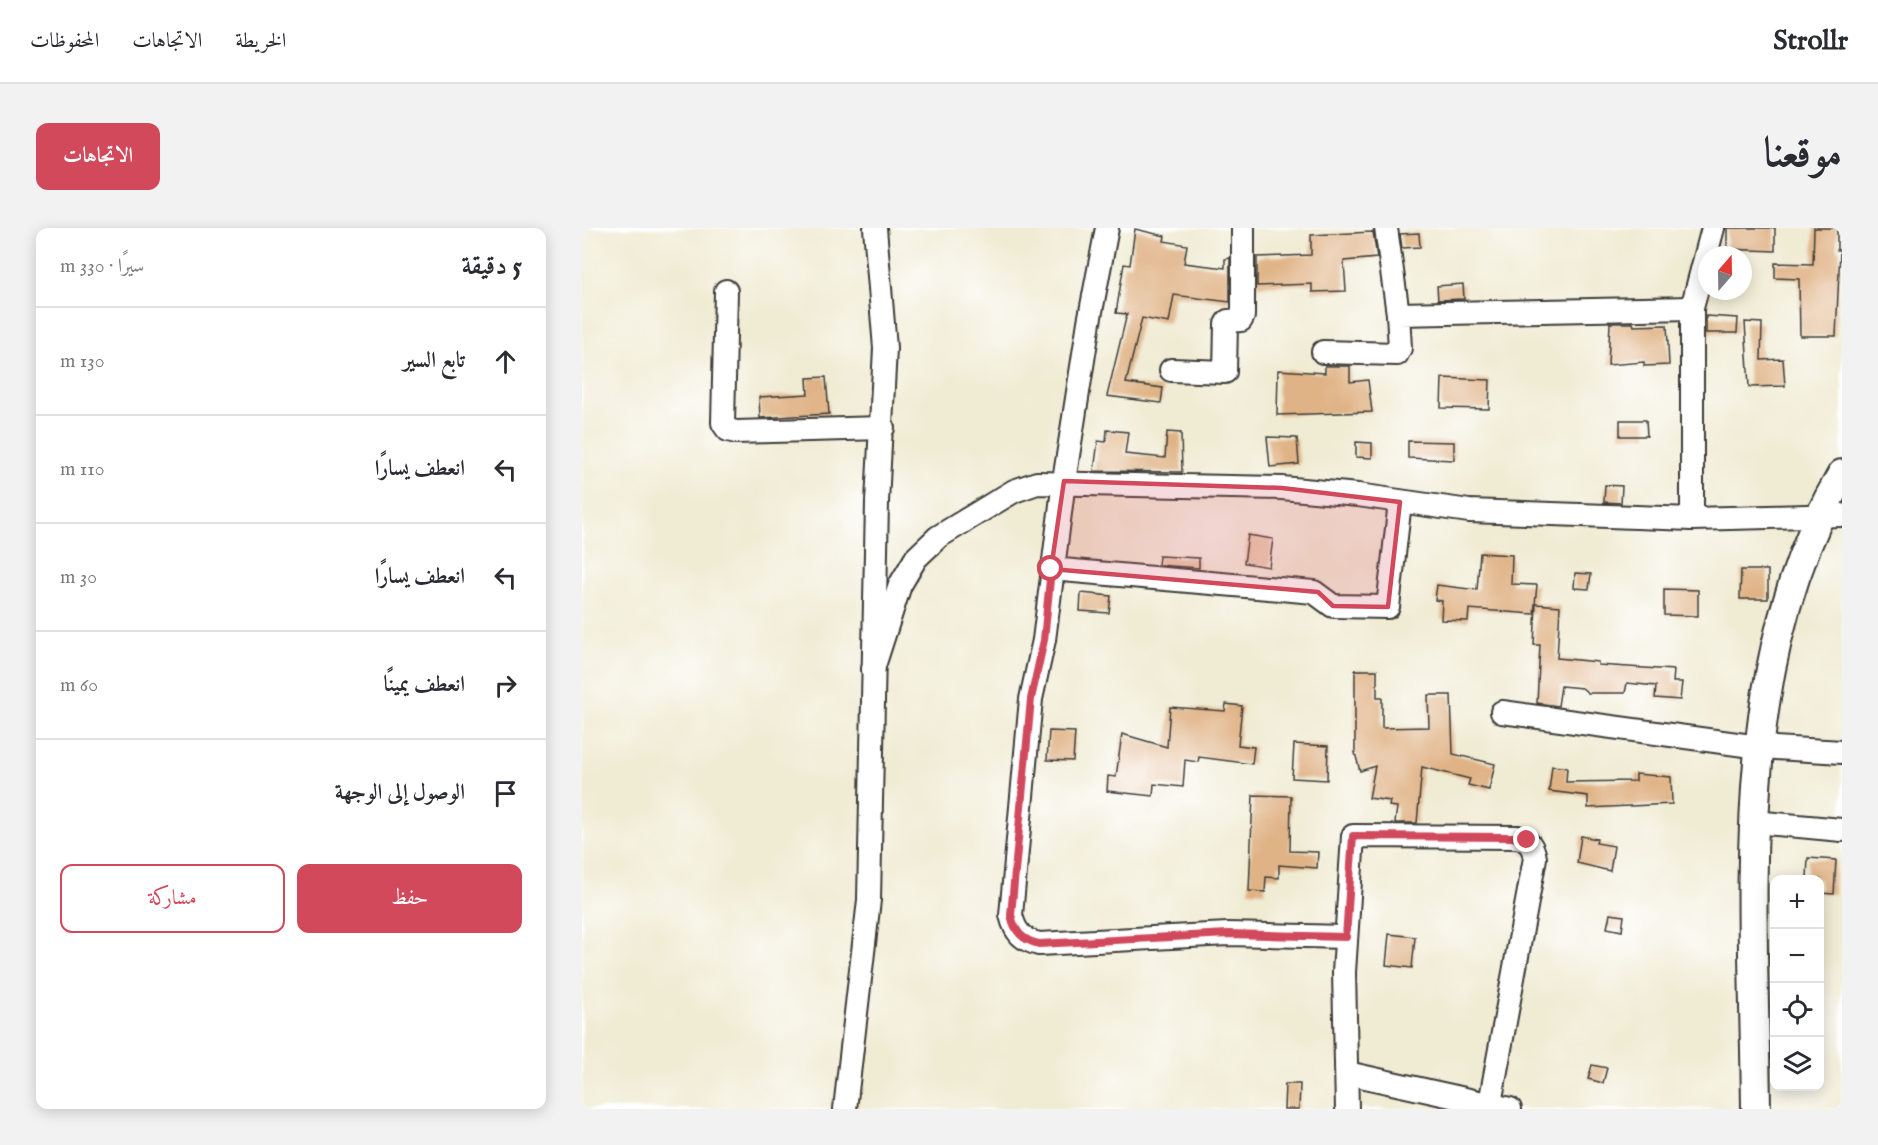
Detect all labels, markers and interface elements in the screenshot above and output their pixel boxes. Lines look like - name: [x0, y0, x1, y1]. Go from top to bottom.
- text: Strollr: [1773, 24, 1848, 59]
- text: المحفوظات: [30, 28, 99, 55]
- text: الاتجاهات: [132, 28, 202, 55]
- text: الخريطة: [235, 28, 286, 55]
- button: الاتجاهات: [36, 123, 160, 190]
- text: موقعنا: [1764, 128, 1842, 181]
- north arrow: [1698, 246, 1752, 300]
- text: 5 دقيقة: [462, 250, 522, 283]
- text: سيرًا · 330 m: [60, 254, 144, 279]
- icon: ahead: [489, 345, 522, 378]
- text: تابع السير: [403, 347, 465, 375]
- text: 130 m: [60, 349, 105, 374]
- icon: left: [489, 453, 522, 486]
- text: انعطف يسارًا: [375, 455, 465, 483]
- text: 110 m: [60, 457, 104, 482]
- route start: [1037, 555, 1063, 581]
- icon: left: [489, 561, 522, 594]
- text: انعطف يسارًا: [375, 563, 465, 591]
- text: 30 m: [60, 565, 97, 590]
- icon: right: [489, 669, 522, 702]
- text: انعطف يمينًا: [384, 671, 465, 699]
- text: 60 m: [60, 673, 98, 698]
- icon: arrive: [489, 777, 522, 810]
- text: الوصول إلى الوجهة: [335, 779, 465, 807]
- route end: [1513, 826, 1539, 852]
- button: مشاركة: [60, 864, 285, 933]
- button: حفظ: [297, 864, 522, 933]
- map controls: [1770, 875, 1824, 1091]
- button: +: [1770, 875, 1824, 929]
- button: −: [1770, 929, 1824, 983]
- button: locate: [1770, 983, 1824, 1037]
- button: layers: [1770, 1037, 1824, 1091]

